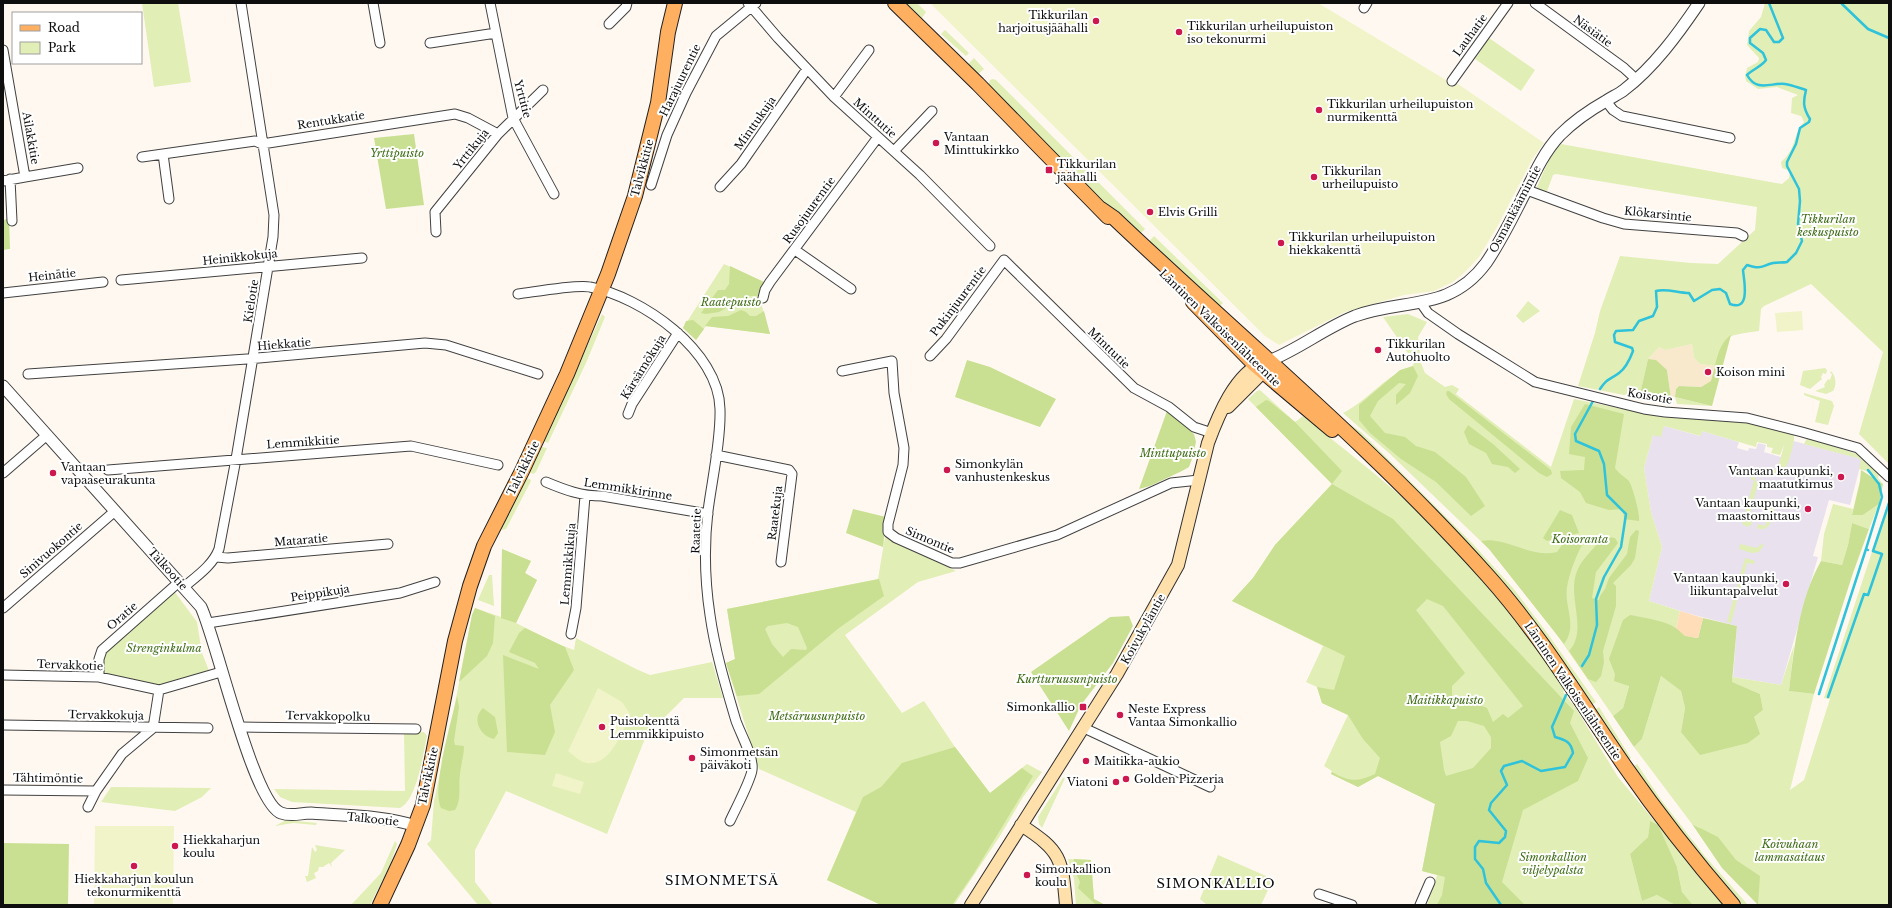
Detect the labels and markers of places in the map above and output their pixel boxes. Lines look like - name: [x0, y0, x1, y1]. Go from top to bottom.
- place label: Tikkurilan harjoitusjäähalli: [998, 8, 1088, 35]
- marker: Tikkurilan harjoitusjäähalli: [1091, 16, 1101, 26]
- place label: Tikkurilan urheilupuiston iso tekonurmi: [1187, 19, 1334, 46]
- marker: Tikkurilan urheilupuiston iso tekonurmi: [1174, 27, 1184, 37]
- place label: Tikkurilan urheilupuiston nurmikenttä: [1327, 97, 1474, 124]
- marker: Tikkurilan urheilupuiston nurmikenttä: [1314, 105, 1324, 115]
- place label: Vantaan Minttukirkko: [943, 130, 1019, 157]
- marker: Vantaan Minttukirkko: [931, 138, 941, 148]
- place label: Tikkurilan jäähalli: [1055, 157, 1117, 184]
- place label: Tikkurilan urheilupuisto: [1322, 164, 1398, 191]
- marker: Tikkurilan jäähalli: [1044, 165, 1054, 175]
- marker: Tikkurilan urheilupuisto: [1309, 172, 1319, 182]
- place label: Elvis Grilli: [1158, 205, 1218, 219]
- marker: Elvis Grilli: [1145, 207, 1155, 217]
- place label: Tikkurilan urheilupuiston hiekkakenttä: [1289, 230, 1436, 257]
- marker: Tikkurilan urheilupuiston hiekkakenttä: [1276, 238, 1286, 248]
- place label: Tikkurilan Autohuolto: [1385, 337, 1450, 364]
- marker: Tikkurilan Autohuolto: [1373, 345, 1383, 355]
- place label: Koison mini: [1716, 365, 1785, 379]
- marker: Koison mini: [1703, 367, 1713, 377]
- place label: Simonkylän vanhustenkeskus: [955, 457, 1050, 484]
- place label: Vantaan vapaaseurakunta: [60, 460, 156, 487]
- place label: Vantaan kaupunki, maatutkimus: [1727, 464, 1833, 491]
- marker: Simonkylän vanhustenkeskus: [942, 465, 952, 475]
- marker: Vantaan vapaaseurakunta: [48, 468, 58, 478]
- marker: Vantaan kaupunki, maatutkimus: [1836, 472, 1846, 482]
- place label: Vantaan kaupunki, maastomittaus: [1694, 496, 1800, 523]
- marker: Vantaan kaupunki, maastomittaus: [1803, 504, 1813, 514]
- place label: Vantaan kaupunki, liikuntapalvelut: [1672, 571, 1779, 598]
- marker: Vantaan kaupunki, liikuntapalvelut: [1781, 579, 1791, 589]
- place label: Simonkallio: [1007, 700, 1075, 714]
- marker: Simonkallio: [1078, 702, 1088, 712]
- place label: Neste Express Vantaa Simonkallio: [1127, 702, 1237, 729]
- marker: Neste Express Vantaa Simonkallio: [1115, 710, 1125, 720]
- place label: Puistokenttä Lemmikkipuisto: [610, 714, 704, 741]
- marker: Puistokenttä Lemmikkipuisto: [597, 722, 607, 732]
- place label: Simonmetsän päiväkoti: [700, 745, 779, 772]
- marker: Simonmetsän päiväkoti: [687, 753, 697, 763]
- place label: Maitikka-aukio: [1094, 754, 1180, 768]
- marker: Maitikka-aukio: [1081, 756, 1091, 766]
- place label: Golden Pizzeria: [1134, 772, 1225, 786]
- marker: Golden Pizzeria: [1121, 774, 1131, 784]
- place label: Viatoni: [1066, 775, 1108, 789]
- marker: Viatoni: [1111, 777, 1121, 787]
- place label: Hiekkaharjun koulu: [183, 833, 260, 860]
- marker: Hiekkaharjun koulu: [170, 841, 180, 851]
- marker: Hiekkaharjun koulun tekonurmikenttä: [129, 861, 139, 871]
- place label: Simonkallion koulu: [1035, 862, 1111, 889]
- marker: Simonkallion koulu: [1022, 870, 1032, 880]
- place label: Hiekkaharjun koulun tekonurmikenttä: [74, 872, 194, 899]

